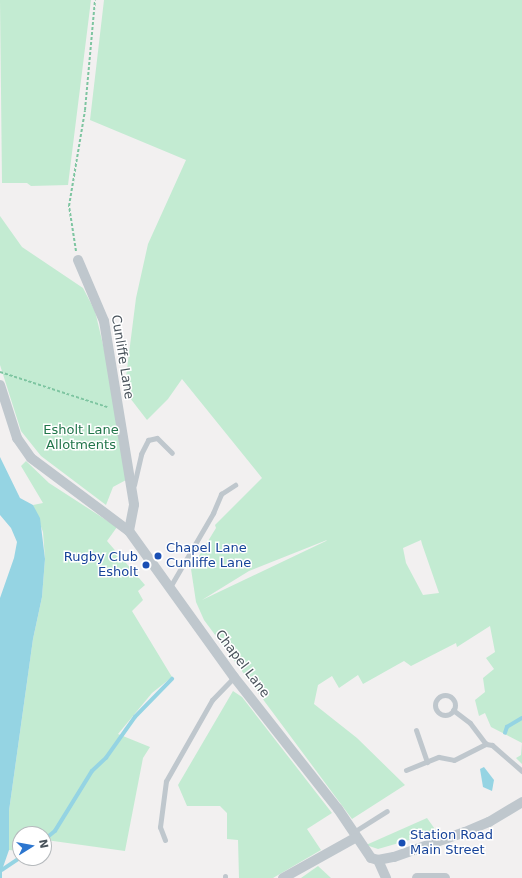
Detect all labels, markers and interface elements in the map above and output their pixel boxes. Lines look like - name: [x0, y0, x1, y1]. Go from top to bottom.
- street label: Cunliffe Lane: [108, 314, 136, 400]
- park label: Esholt Lane Allotments: [43, 423, 119, 454]
- place label: Chapel Lane Cunliffe Lane: [166, 541, 251, 572]
- place label: Rugby Club Esholt: [64, 550, 138, 581]
- marker: Chapel Lane Cunliffe Lane: [153, 551, 163, 561]
- marker: Rugby Club Esholt: [141, 560, 151, 570]
- street label: Chapel Lane: [211, 627, 273, 701]
- north arrow: [12, 826, 52, 866]
- place label: Station Road Main Street: [410, 828, 493, 859]
- text: N: [36, 838, 51, 850]
- marker: Station Road Main Street: [397, 838, 407, 848]

